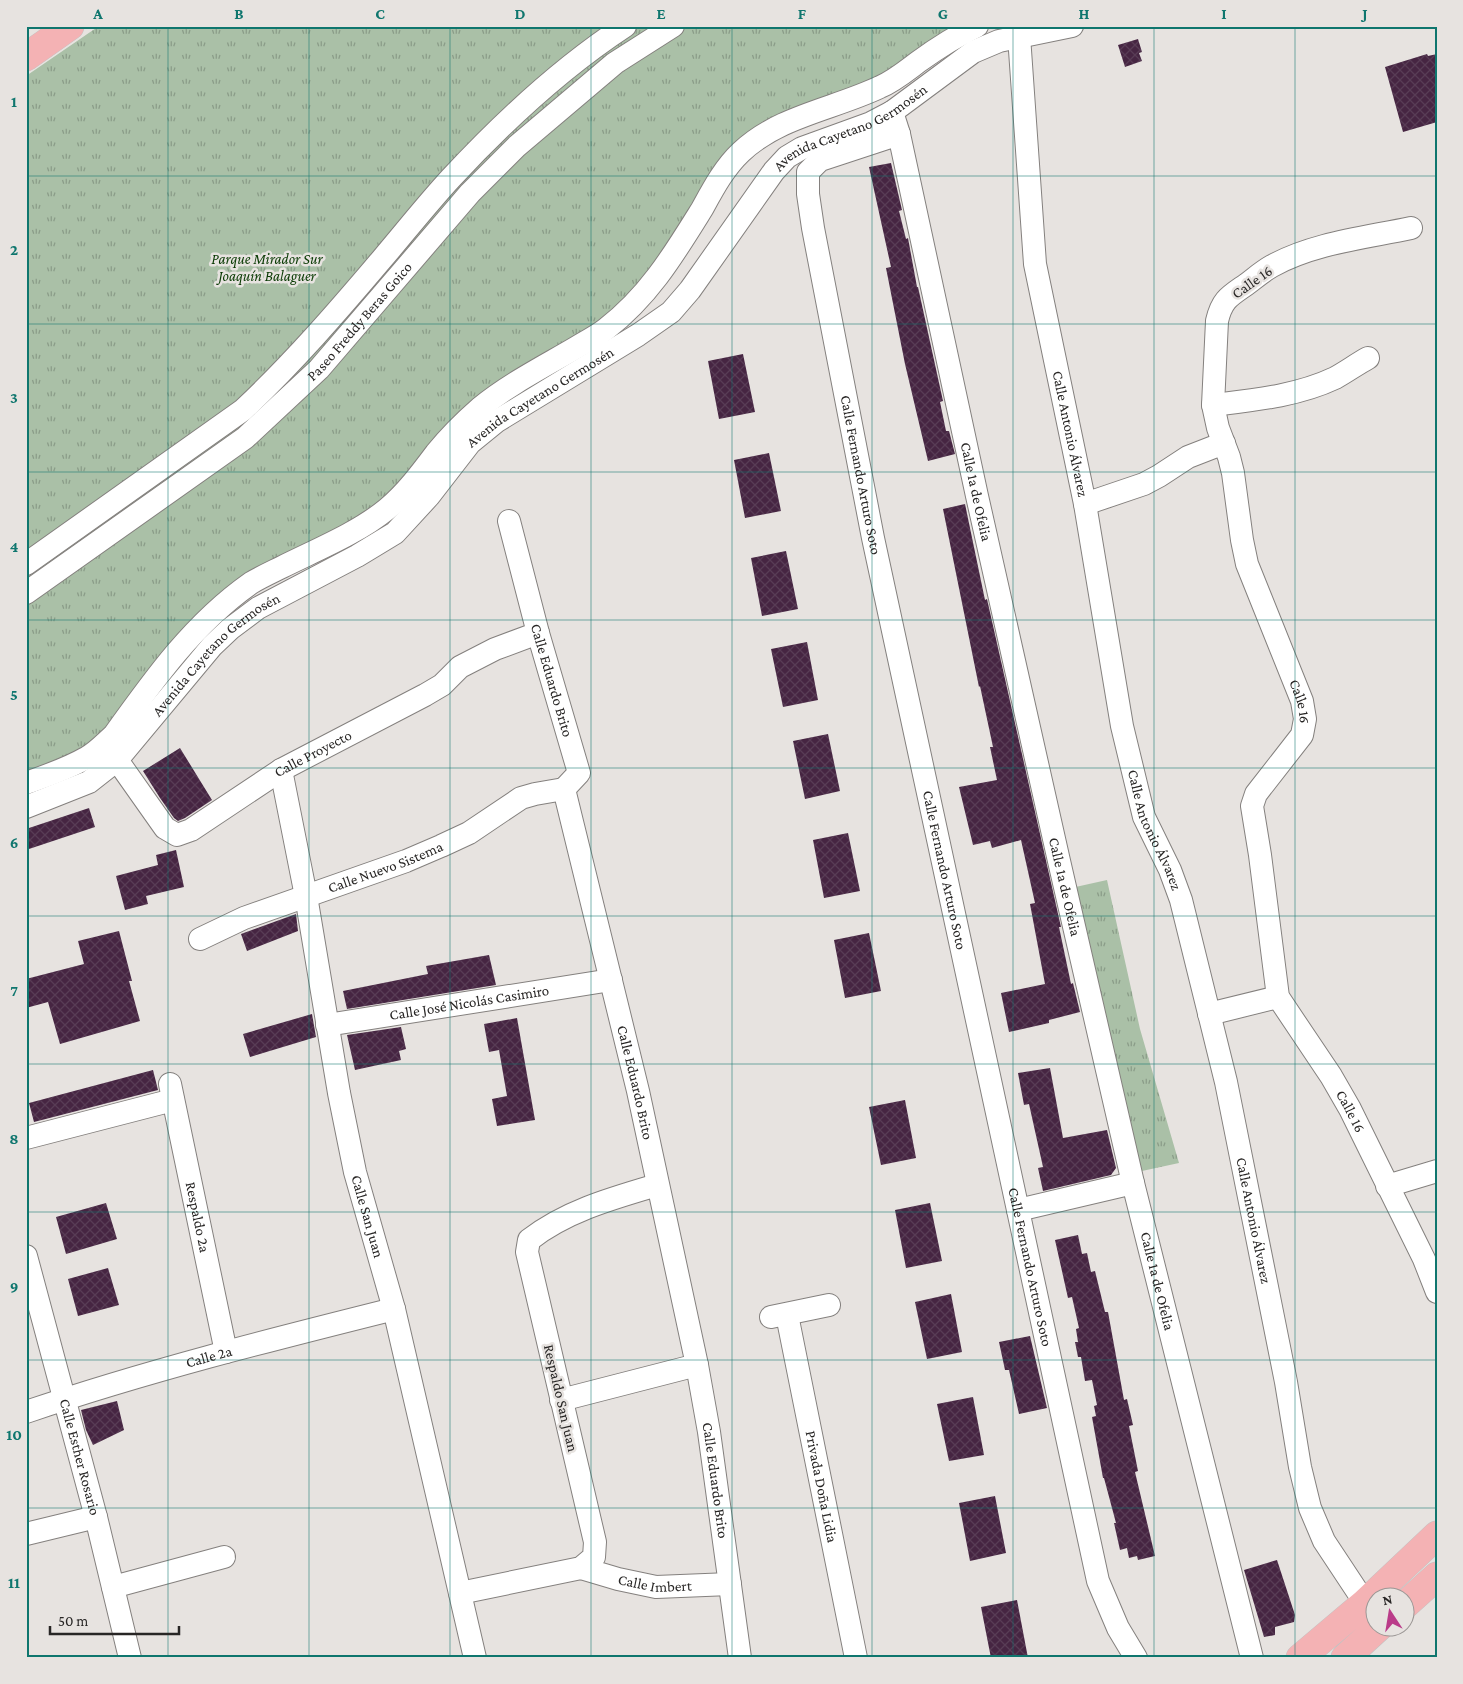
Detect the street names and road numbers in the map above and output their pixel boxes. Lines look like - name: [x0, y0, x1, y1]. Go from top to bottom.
- street label: Avenida Cayetano Germosén: [770, 81, 930, 174]
- street label: Paseo Freddy Beras Goico: [304, 259, 415, 384]
- street label: Calle 16: [1229, 262, 1275, 302]
- street label: Avenida Cayetano Germosén: [463, 344, 617, 450]
- street label: Calle Antonio Álvarez: [1049, 369, 1091, 498]
- street label: Calle Fernando Arturo Soto: [838, 394, 884, 556]
- street label: Calle 1a de Ofelia: [958, 441, 995, 543]
- street label: Avenida Cayetano Germosén: [149, 590, 282, 719]
- street label: Calle Eduardo Brito: [528, 622, 576, 739]
- street label: Calle 16: [1286, 677, 1313, 725]
- street label: Calle Proyecto: [271, 727, 354, 780]
- street label: Calle Antonio Álvarez: [1125, 768, 1185, 892]
- street label: Calle Fernando Arturo Soto: [920, 789, 970, 951]
- street label: Calle 1a de Ofelia: [1046, 836, 1084, 938]
- street label: Calle Nuevo Sistema: [326, 838, 445, 896]
- street label: Calle José Nicolás Casimiro: [388, 982, 550, 1023]
- street label: Calle Eduardo Brito: [614, 1024, 656, 1141]
- street label: Calle 16: [1333, 1087, 1368, 1135]
- street label: Calle Antonio Álvarez: [1233, 1156, 1274, 1285]
- street label: Calle San Juan: [348, 1173, 387, 1260]
- street label: Respaldo 2a: [183, 1180, 213, 1254]
- street label: Calle Fernando Arturo Soto: [1005, 1186, 1055, 1348]
- street label: Calle 1a de Ofelia: [1138, 1230, 1178, 1332]
- street label: Calle 2a: [184, 1343, 234, 1371]
- street label: Respaldo San Juan: [540, 1343, 581, 1454]
- street label: Calle Esther Rosario: [57, 1397, 103, 1517]
- street label: Calle Eduardo Brito: [699, 1421, 731, 1539]
- street label: Privada Doña Lidia: [802, 1429, 841, 1544]
- street label: Calle Imbert: [617, 1571, 693, 1595]

